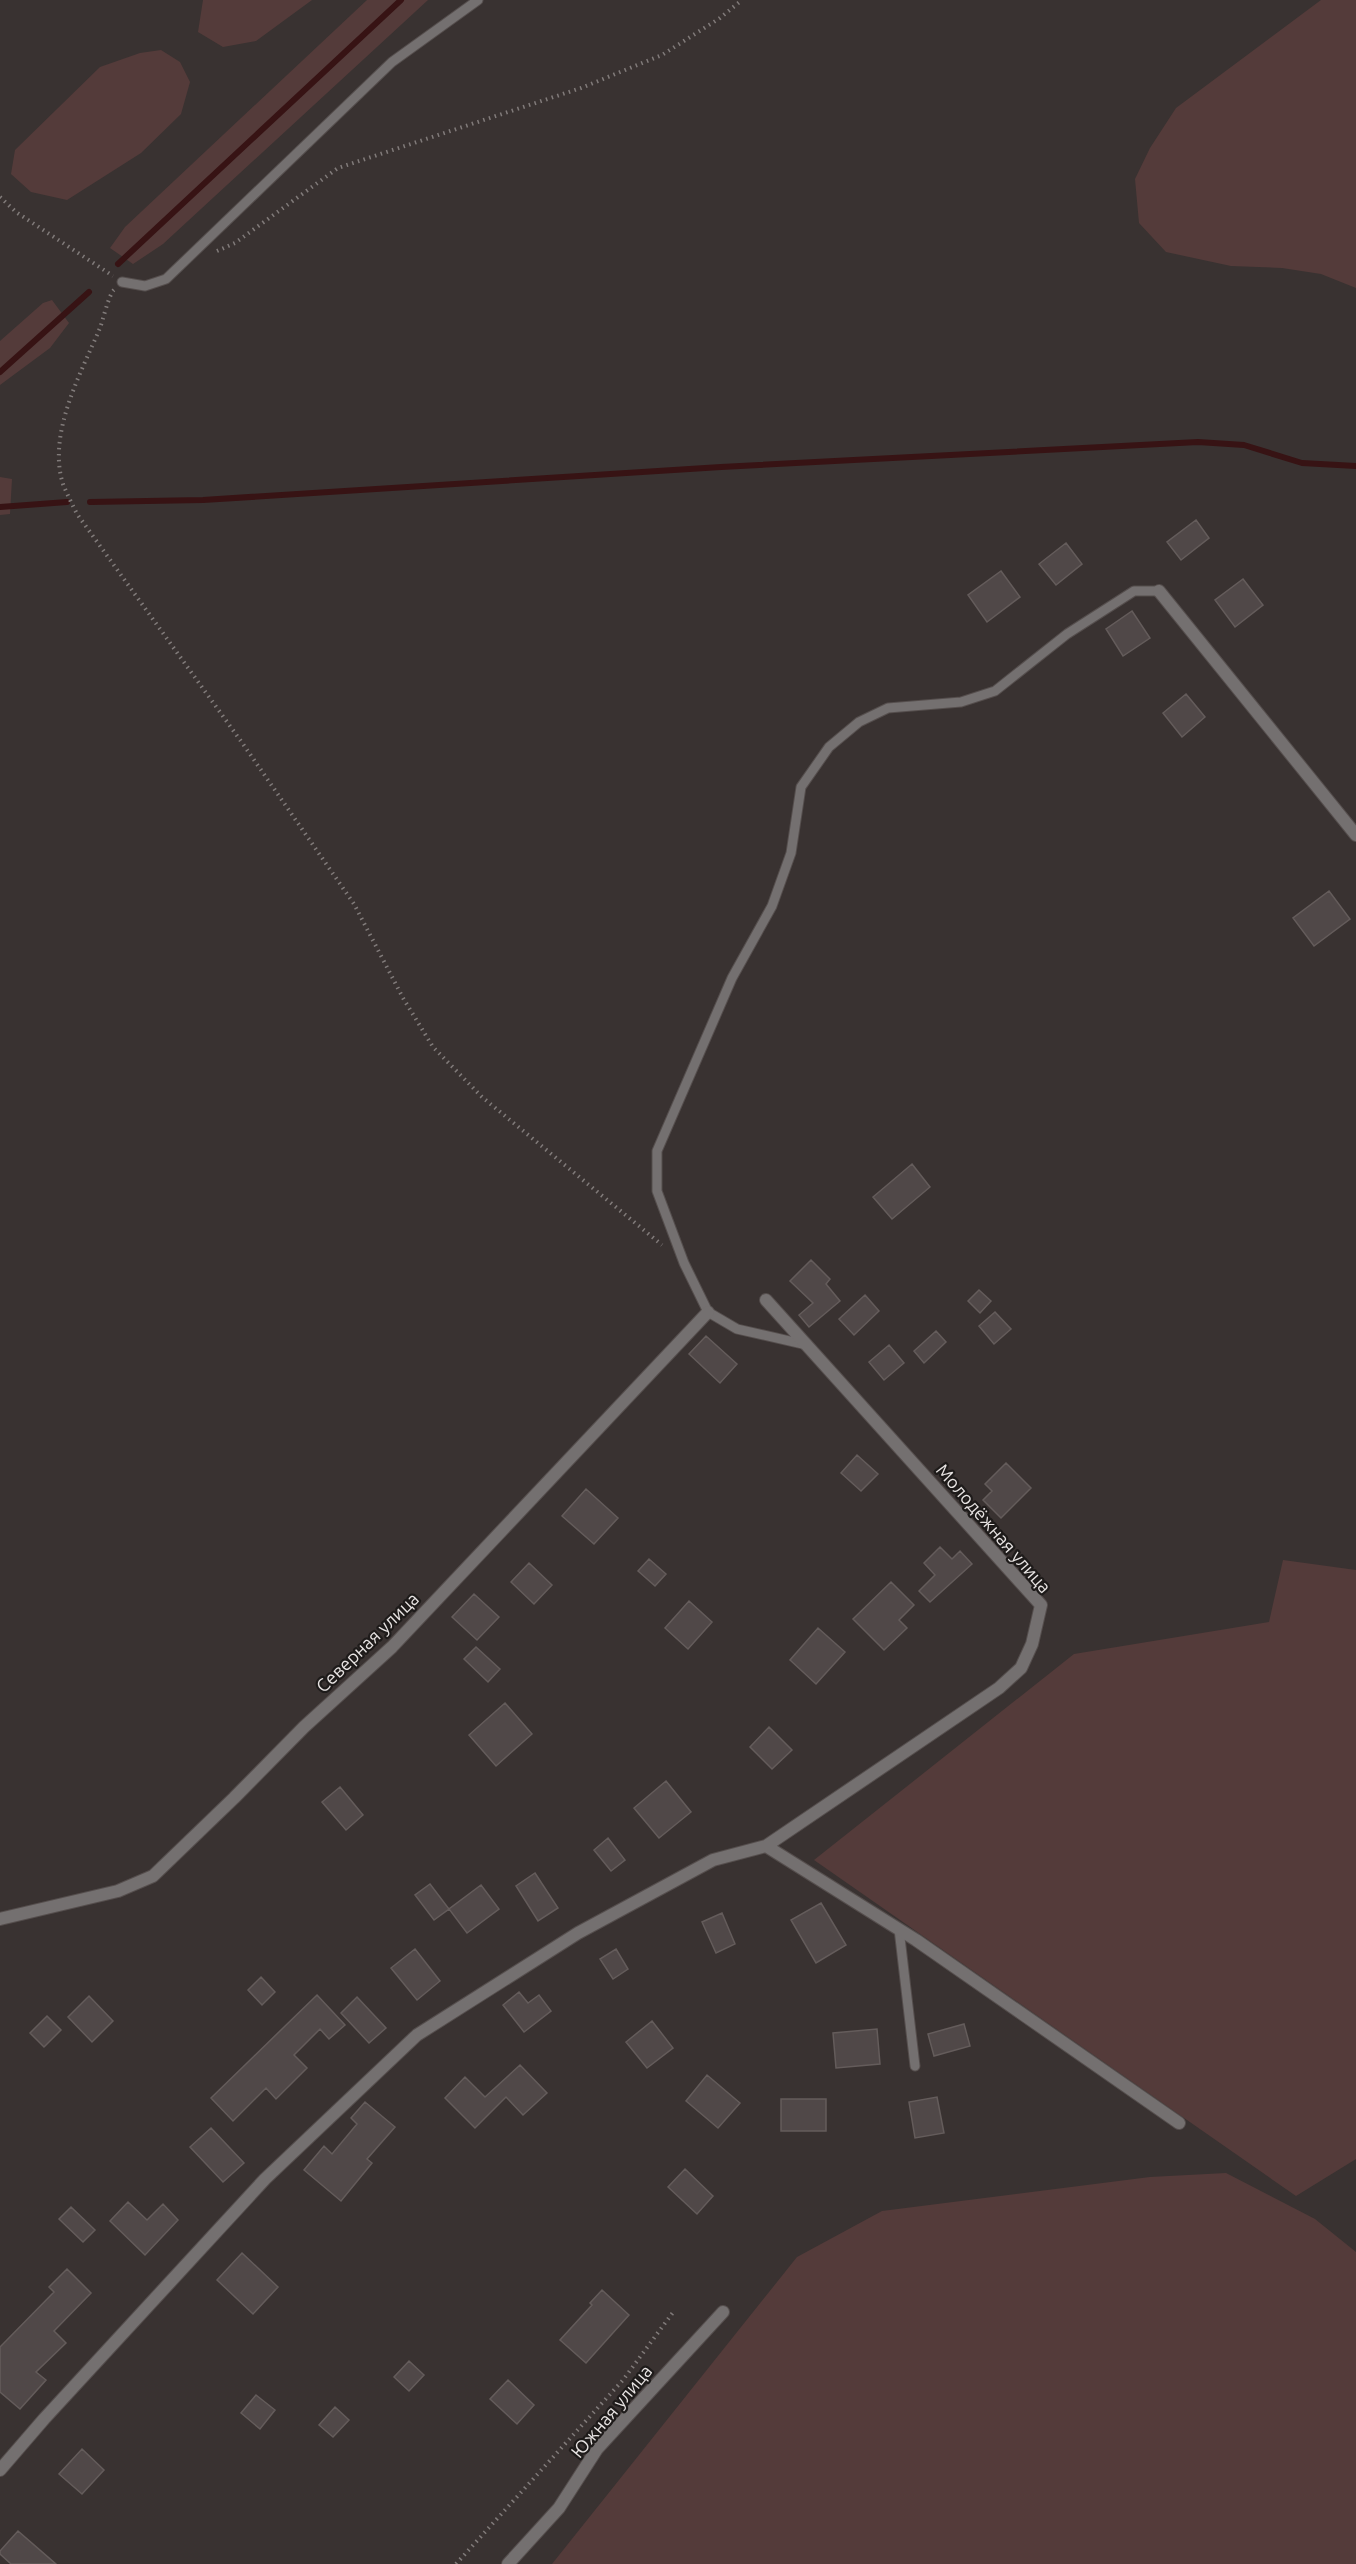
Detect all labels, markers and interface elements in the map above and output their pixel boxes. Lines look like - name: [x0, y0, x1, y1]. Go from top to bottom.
- street label: Молодёжная улица: [933, 1460, 1055, 1596]
- street label: Северная улица: [312, 1588, 422, 1696]
- street label: Южная улица: [567, 2361, 655, 2461]

